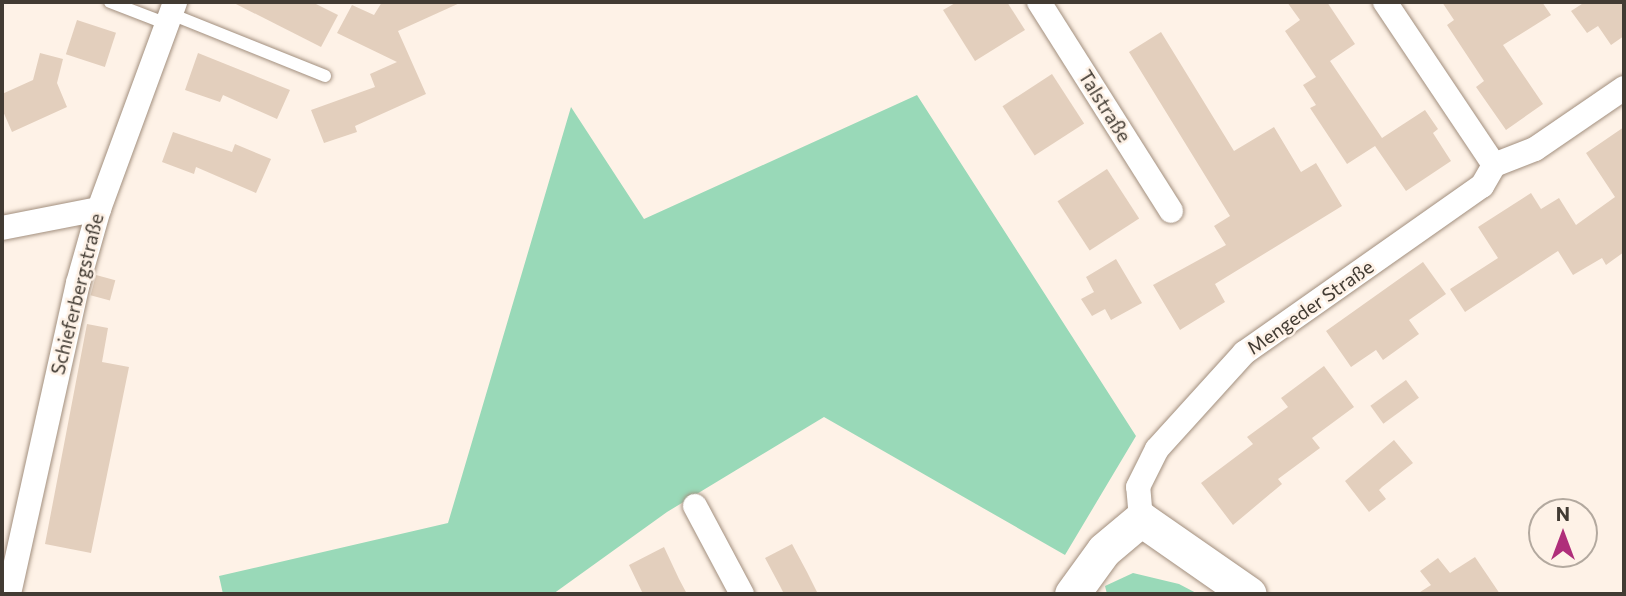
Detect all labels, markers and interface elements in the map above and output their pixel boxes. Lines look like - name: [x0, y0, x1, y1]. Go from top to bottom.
- street label: Talstraße: [1074, 66, 1136, 146]
- street label: Schieferbergstraße: [46, 211, 108, 377]
- street label: Mengeder Straße: [1242, 255, 1378, 359]
- north arrow: [1528, 498, 1598, 568]
- text: N: [1556, 502, 1570, 525]

